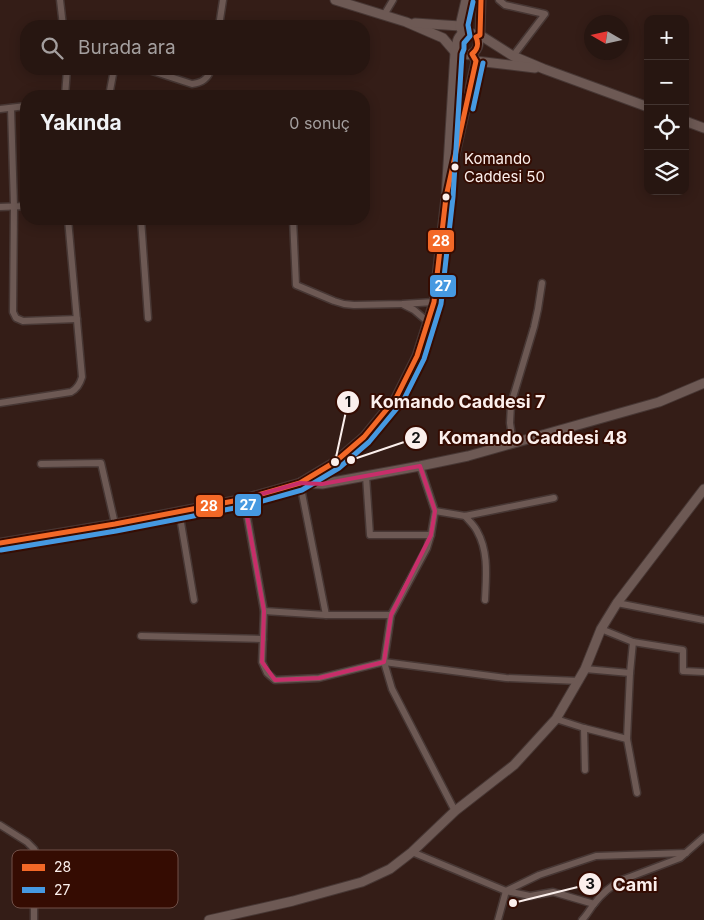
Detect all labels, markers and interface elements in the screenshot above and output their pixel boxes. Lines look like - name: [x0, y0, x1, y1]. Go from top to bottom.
- north arrow: [584, 15, 629, 60]
- map controls: [644, 15, 689, 195]
- button: +: [644, 15, 689, 60]
- search box: [20, 20, 370, 75]
- icon: search: [38, 34, 66, 62]
- text: Burada ara: [78, 36, 176, 59]
- button: −: [644, 60, 689, 105]
- button: locate: [644, 105, 689, 150]
- text: Yakında: [40, 110, 122, 135]
- text: 0 sonuç: [289, 113, 350, 133]
- place label: Komando Caddesi 50: [464, 149, 545, 186]
- button: layers: [644, 150, 689, 195]
- marker: Komando Caddesi 50: [450, 162, 460, 172]
- unlabelled marker: [441, 192, 451, 202]
- line badge: 28: [427, 229, 455, 253]
- text: 28: [432, 232, 450, 249]
- line badge: 27: [429, 274, 457, 298]
- text: 27: [435, 277, 451, 294]
- callout: Komando Caddesi 7: [336, 385, 556, 418]
- text: Komando Caddesi 7: [371, 391, 545, 412]
- text: 1: [345, 392, 351, 411]
- callout: Komando Caddesi 48: [404, 422, 637, 455]
- text: Komando Caddesi 48: [439, 427, 627, 448]
- text: 2: [411, 428, 421, 447]
- line badge: 27: [234, 493, 262, 517]
- line badge: 28: [195, 494, 224, 518]
- text: 27: [240, 496, 256, 513]
- text: 28: [200, 497, 218, 514]
- legend: [12, 850, 178, 908]
- text: 28: [54, 858, 71, 875]
- callout: Cami: [578, 868, 668, 901]
- text: 3: [585, 874, 595, 893]
- text: Cami: [612, 874, 658, 895]
- text: 27: [54, 881, 71, 898]

